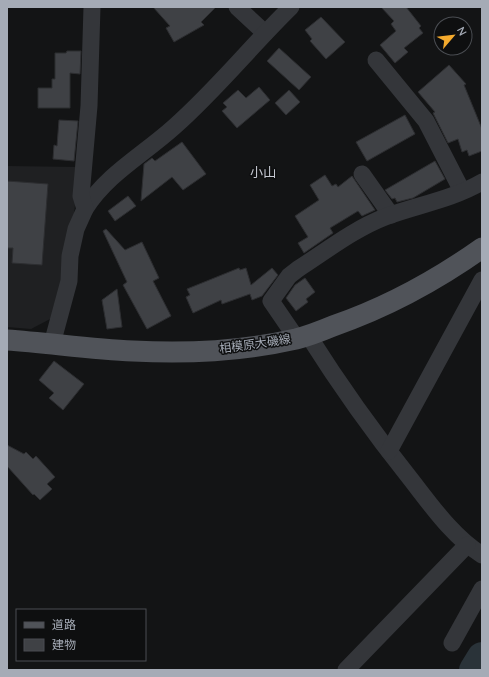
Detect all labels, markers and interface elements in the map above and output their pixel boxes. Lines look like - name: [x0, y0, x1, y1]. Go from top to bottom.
- north arrow: [433, 16, 473, 56]
- text: N: [454, 24, 470, 38]
- district label: 小山: [250, 164, 276, 180]
- street label: 相模原大磯線: [218, 331, 292, 356]
- legend: [16, 609, 146, 661]
- text: 道路: [52, 617, 76, 632]
- text: 建物: [52, 637, 76, 652]

